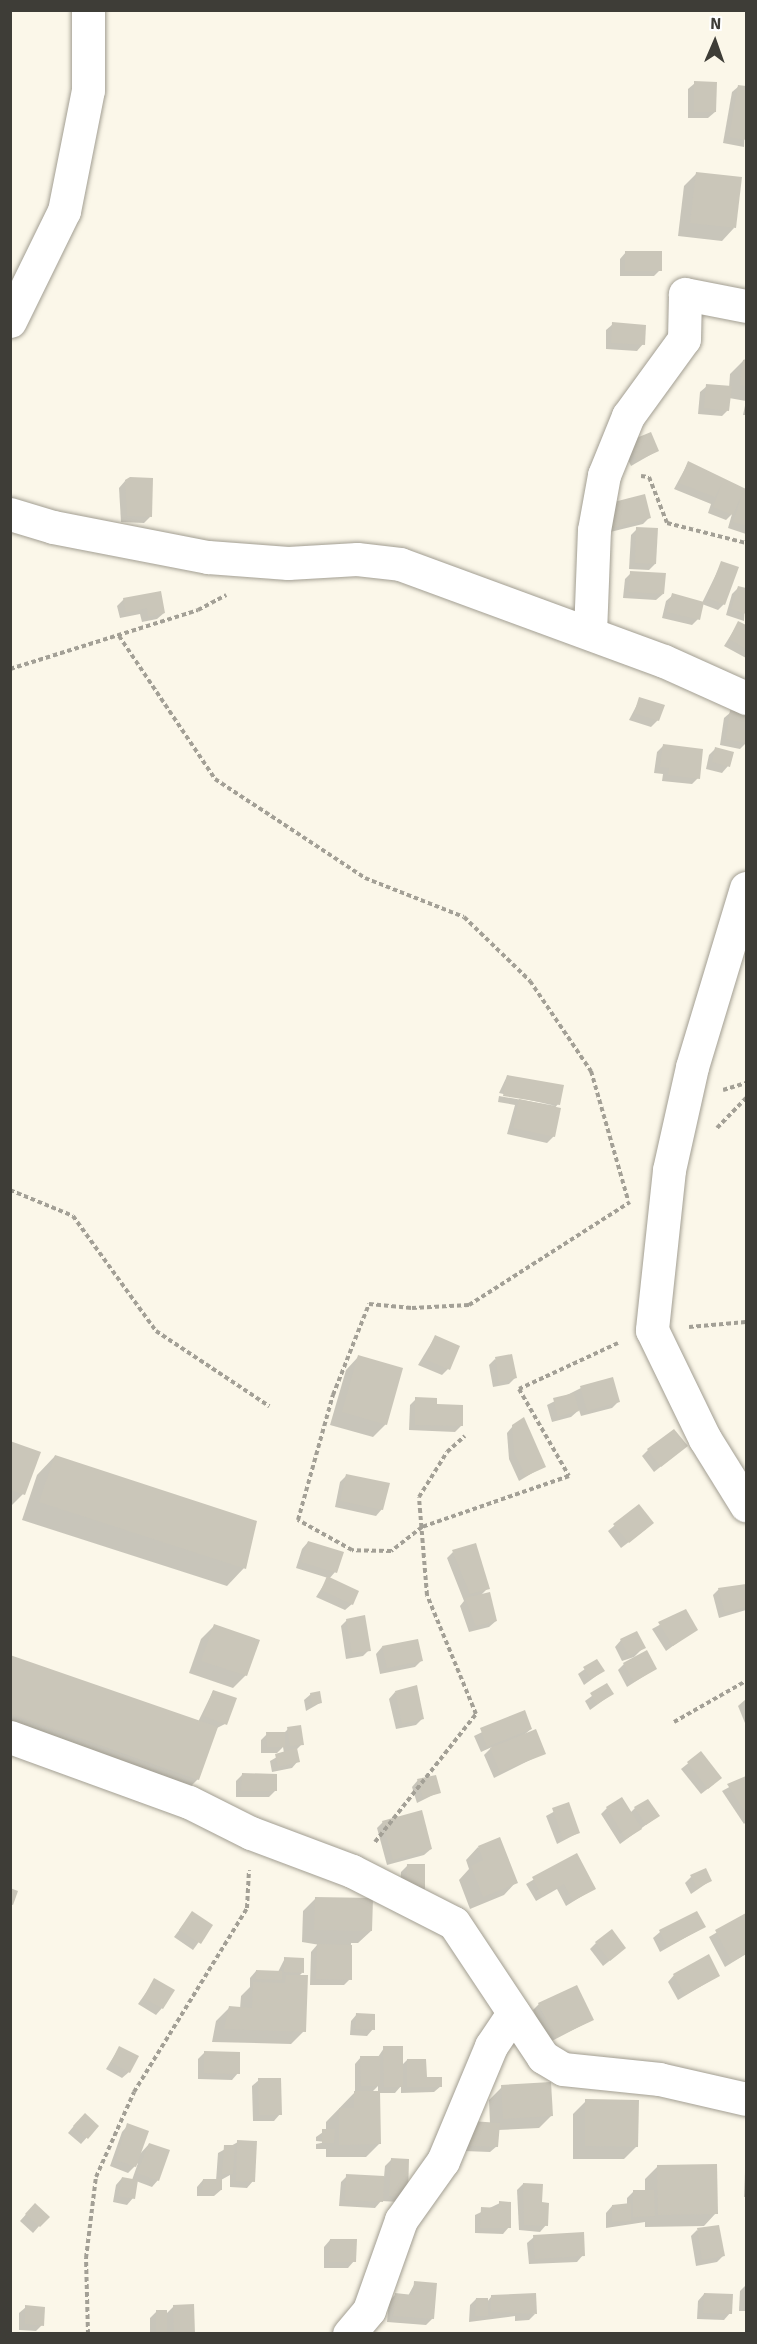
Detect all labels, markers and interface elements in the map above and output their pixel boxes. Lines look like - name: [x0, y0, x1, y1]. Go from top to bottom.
- north arrow: [685, 12, 745, 72]
- text: N: [710, 14, 722, 34]

